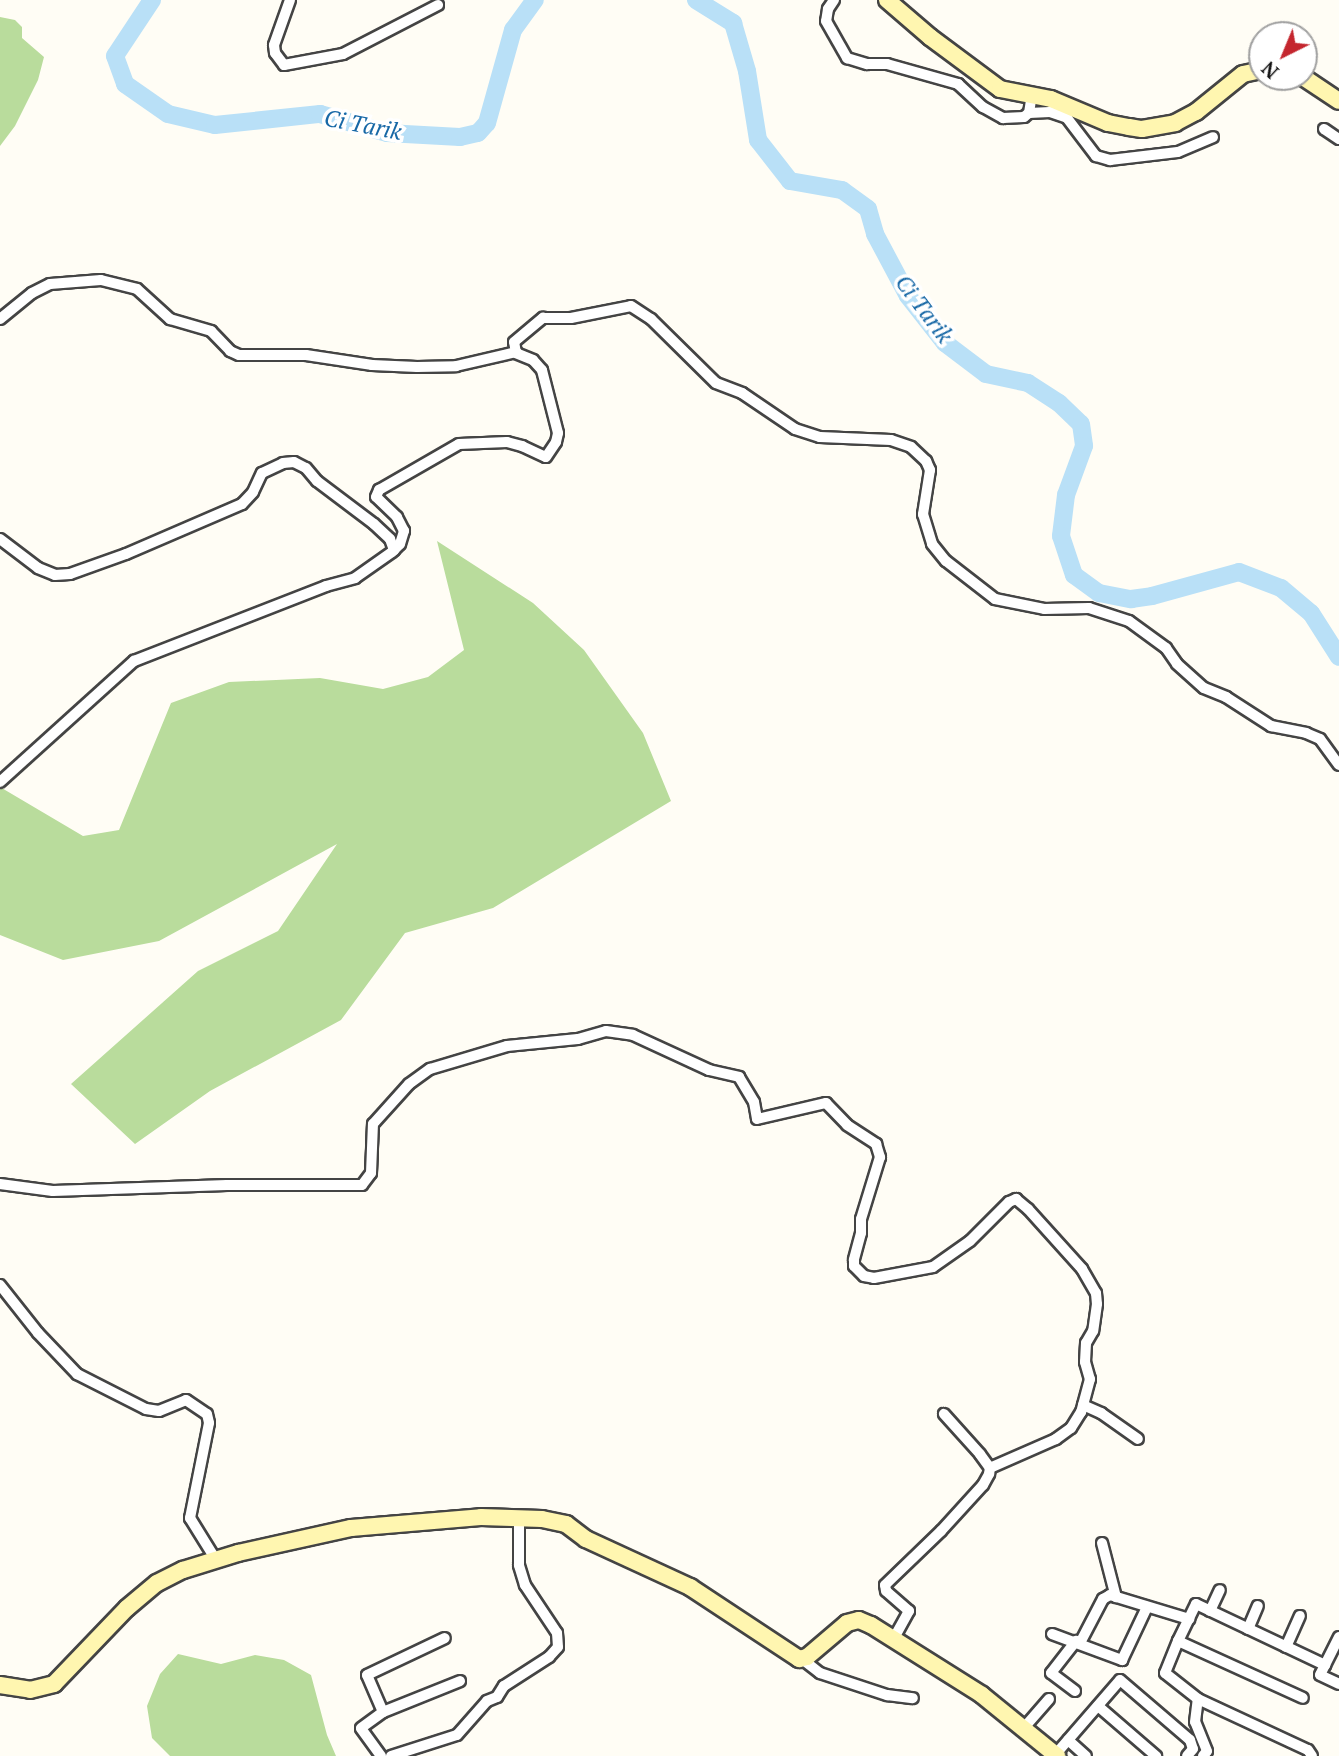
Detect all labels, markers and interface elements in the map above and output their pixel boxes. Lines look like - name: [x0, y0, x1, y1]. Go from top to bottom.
- north arrow: [1248, 21, 1318, 91]
- text: N: [1256, 56, 1283, 84]
- water label: Ci Tarik: [322, 104, 404, 146]
- water label: Ci Tarik: [889, 269, 959, 349]

